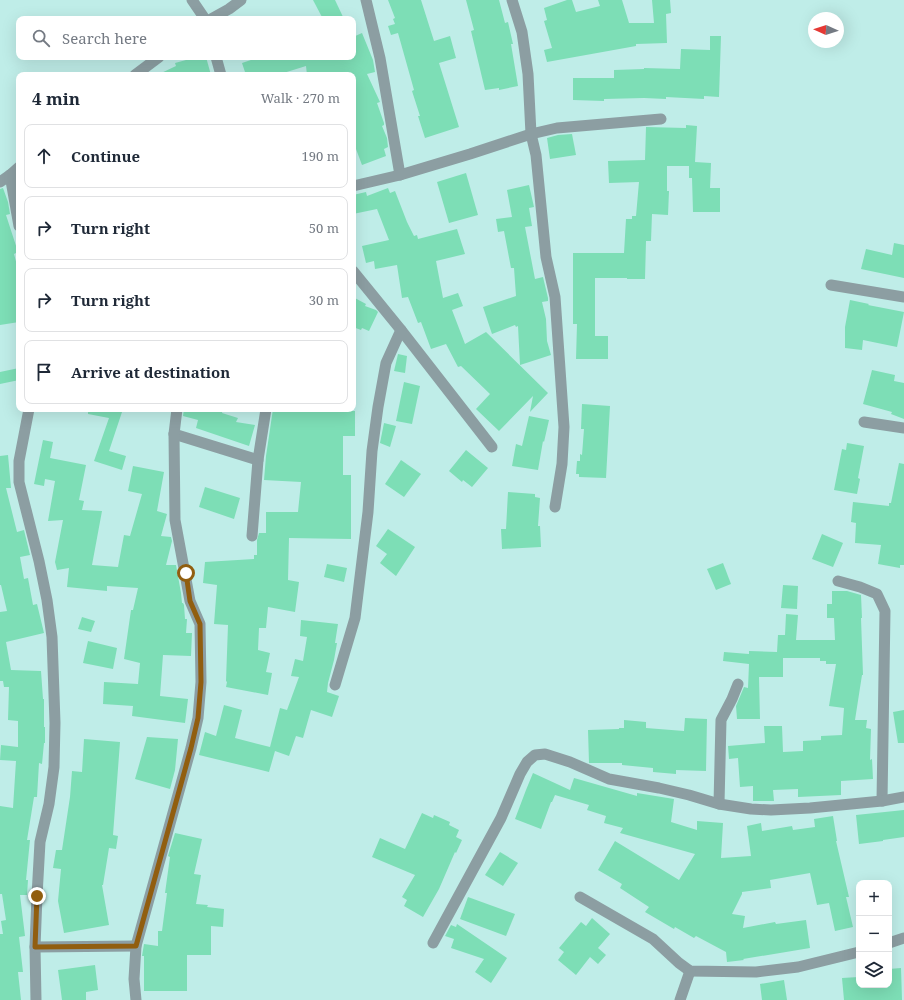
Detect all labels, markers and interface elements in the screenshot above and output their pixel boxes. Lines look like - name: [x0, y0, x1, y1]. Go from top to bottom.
- north arrow: [808, 12, 844, 48]
- search box: [16, 16, 356, 60]
- icon: search: [30, 27, 52, 49]
- text: Search here: [62, 28, 147, 48]
- text: 4 min: [32, 87, 80, 110]
- text: Walk · 270 m: [261, 89, 340, 107]
- icon: ahead: [33, 145, 55, 167]
- text: Continue: [71, 146, 140, 166]
- text: 190 m: [302, 147, 339, 165]
- icon: right: [33, 217, 55, 239]
- text: Turn right: [71, 218, 150, 238]
- text: 50 m: [309, 219, 339, 237]
- icon: right: [33, 289, 55, 311]
- text: Turn right: [71, 290, 150, 310]
- text: 30 m: [309, 291, 339, 309]
- icon: arrive: [33, 361, 55, 383]
- text: Arrive at destination: [71, 362, 230, 382]
- route start: [177, 564, 195, 582]
- map controls: [856, 880, 892, 988]
- button: +: [856, 880, 892, 916]
- route end: [28, 887, 46, 905]
- button: −: [856, 916, 892, 952]
- button: layers: [856, 952, 892, 988]

